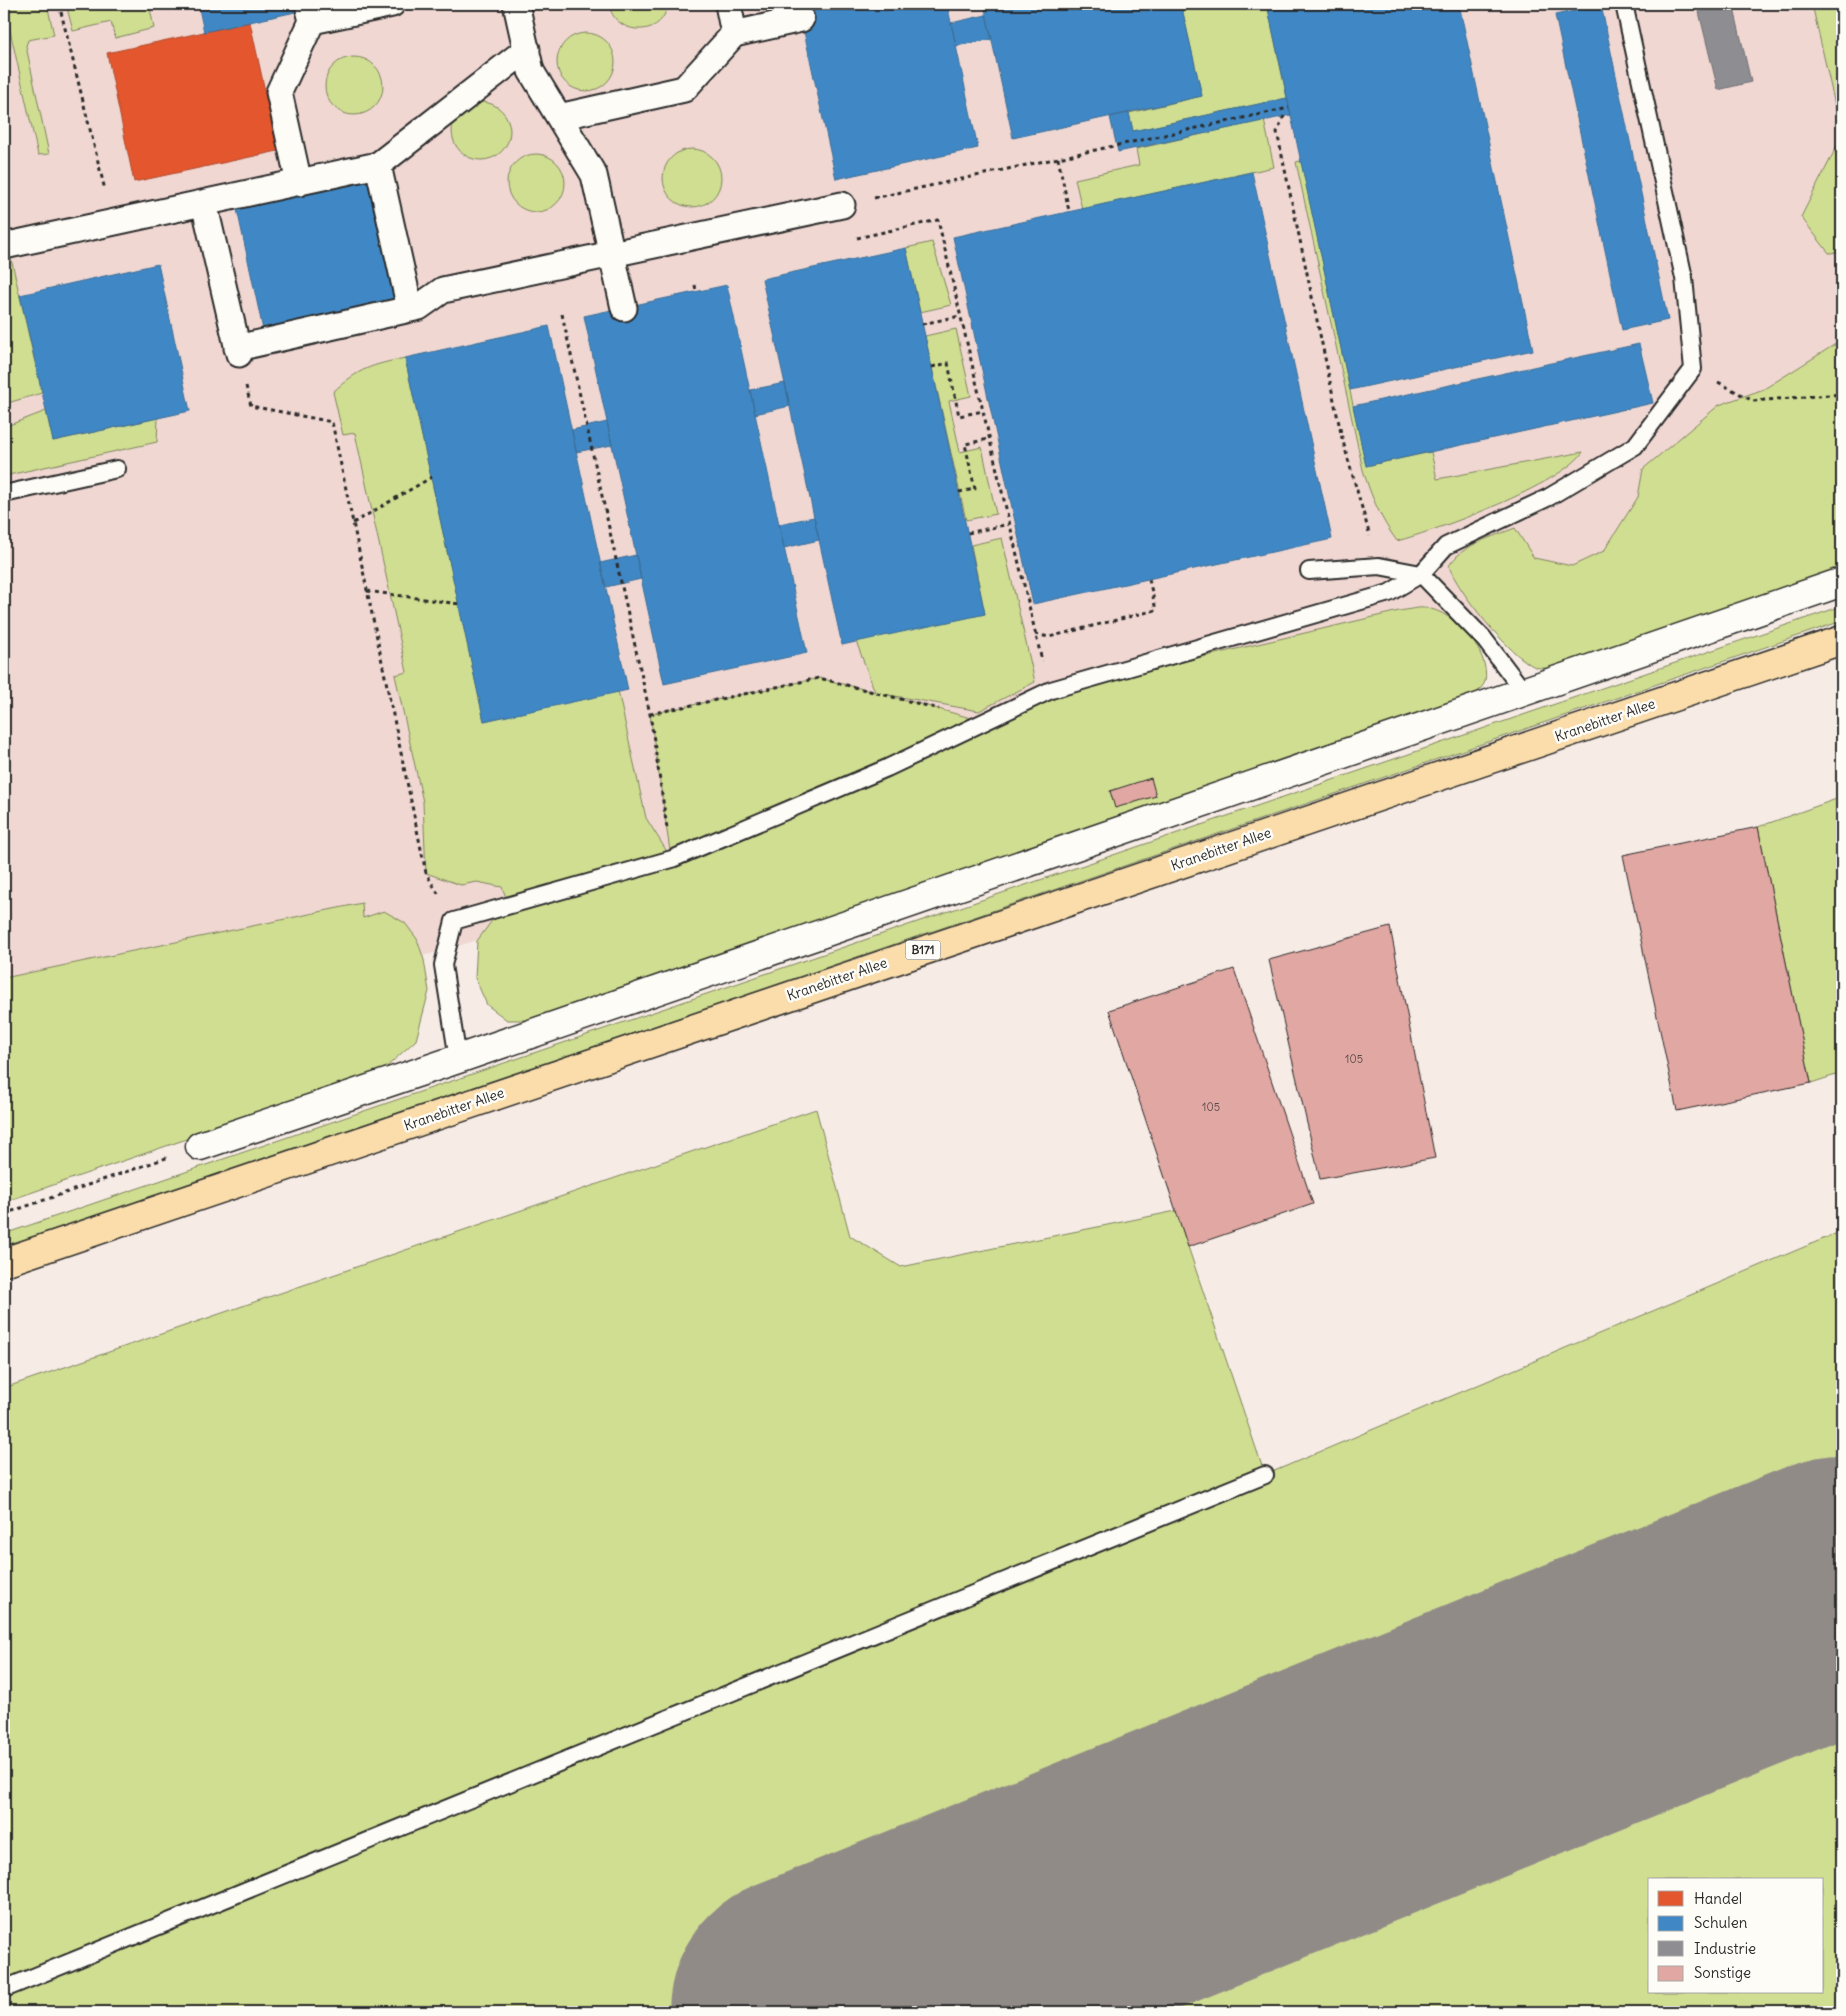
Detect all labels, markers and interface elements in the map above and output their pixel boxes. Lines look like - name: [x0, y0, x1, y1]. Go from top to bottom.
- street label: Kranebitter Allee: [1552, 694, 1658, 746]
- street label: Kranebitter Allee: [1168, 823, 1274, 875]
- road number: B171: [906, 940, 940, 960]
- street label: Kranebitter Allee: [784, 953, 890, 1005]
- house number: 105: [1345, 1052, 1363, 1066]
- street label: Kranebitter Allee: [401, 1083, 507, 1135]
- house number: 105: [1202, 1100, 1220, 1114]
- legend: [1648, 1878, 1824, 1994]
- text: Handel: [1694, 1889, 1742, 1908]
- text: Schulen: [1694, 1913, 1748, 1932]
- text: Industrie: [1694, 1939, 1756, 1958]
- text: Sonstige: [1694, 1963, 1751, 1982]

